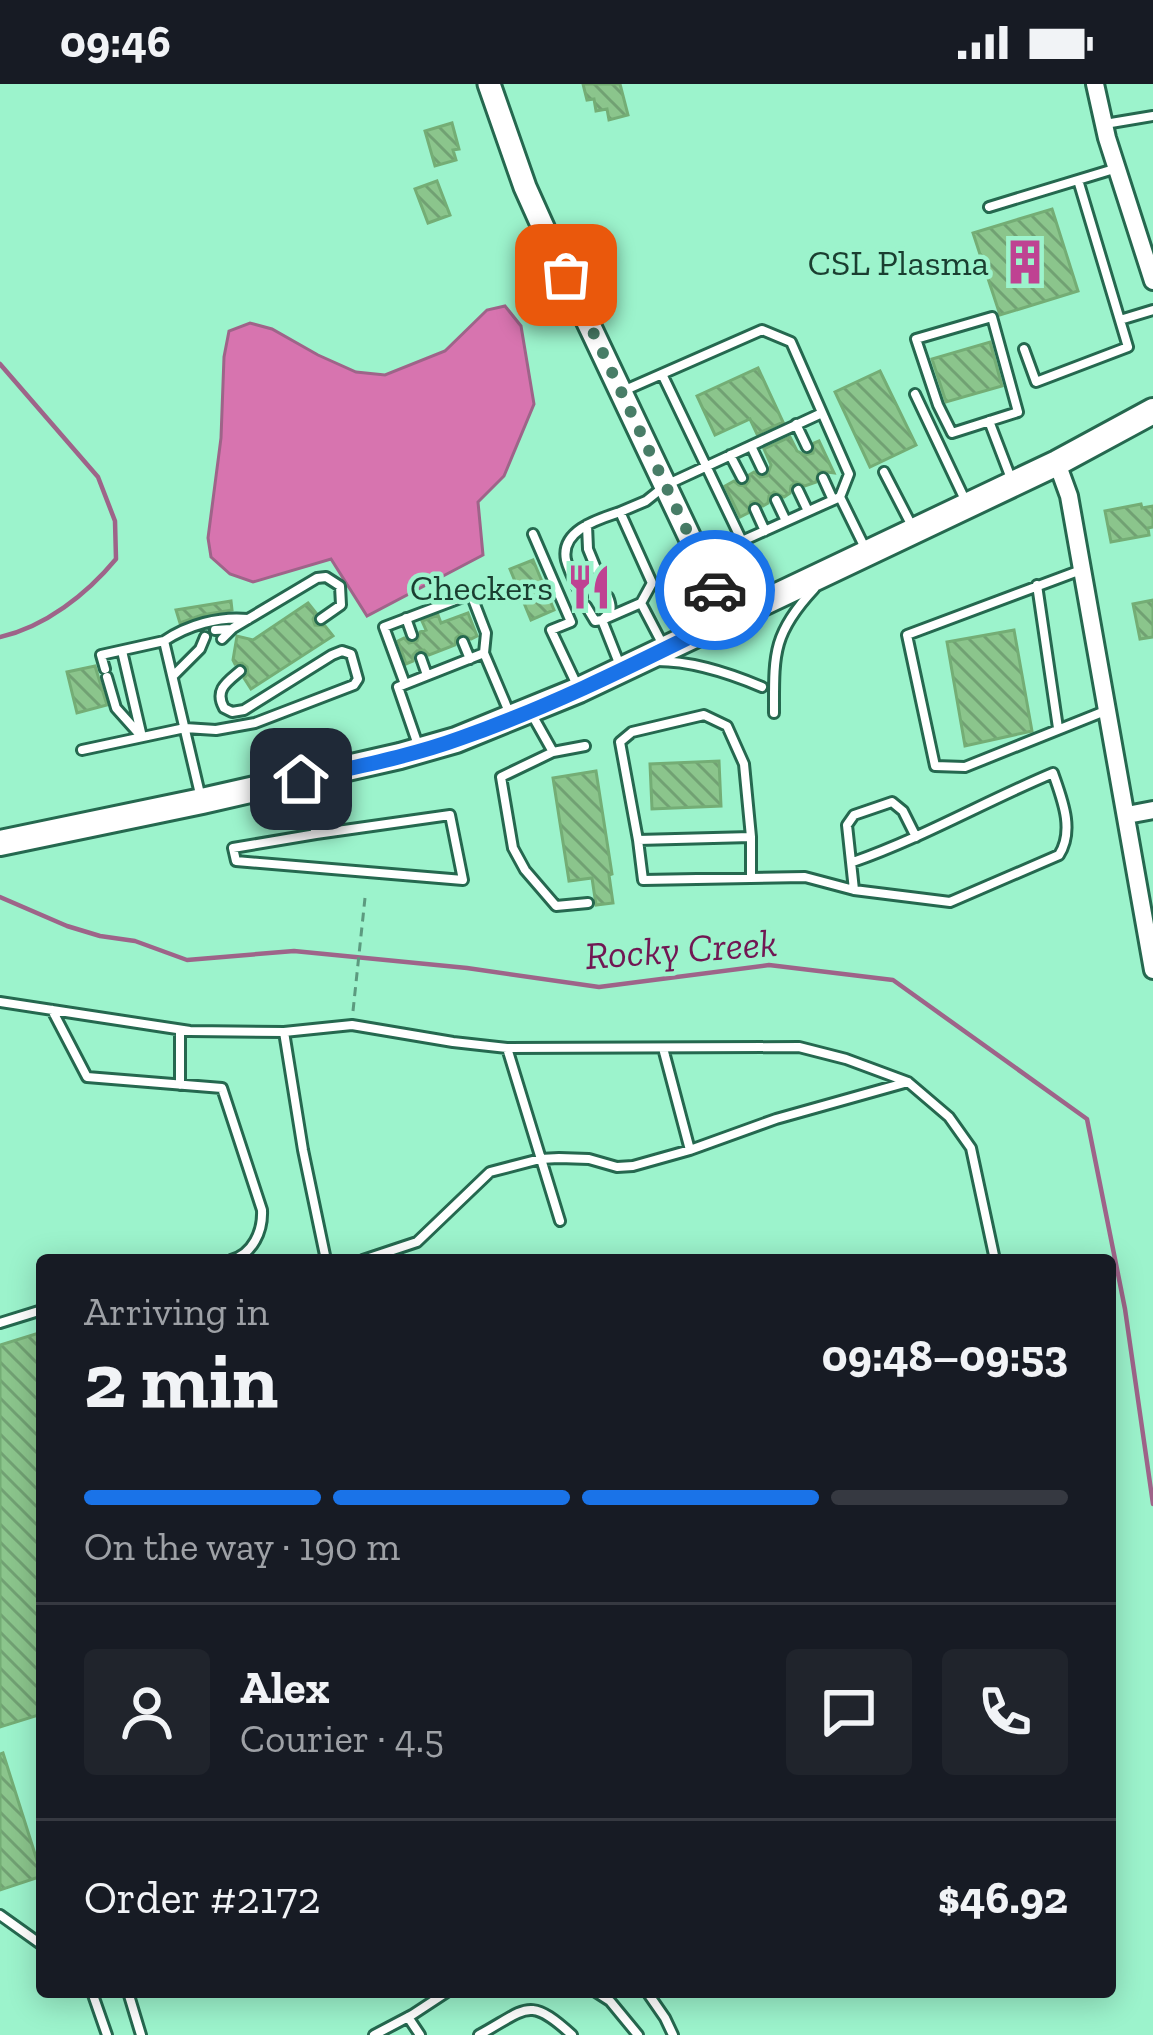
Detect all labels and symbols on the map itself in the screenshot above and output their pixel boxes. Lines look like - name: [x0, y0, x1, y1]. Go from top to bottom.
- pin: [515, 224, 617, 326]
- building icon: CSL Plasma: [1000, 237, 1050, 287]
- place label: CSL Plasma: [808, 241, 989, 284]
- courier: [655, 530, 775, 650]
- restaurant icon: Checkers: [564, 562, 614, 612]
- place label: Checkers: [410, 566, 553, 609]
- pin: [250, 728, 352, 830]
- water label: Rocky Creek: [583, 919, 779, 979]

